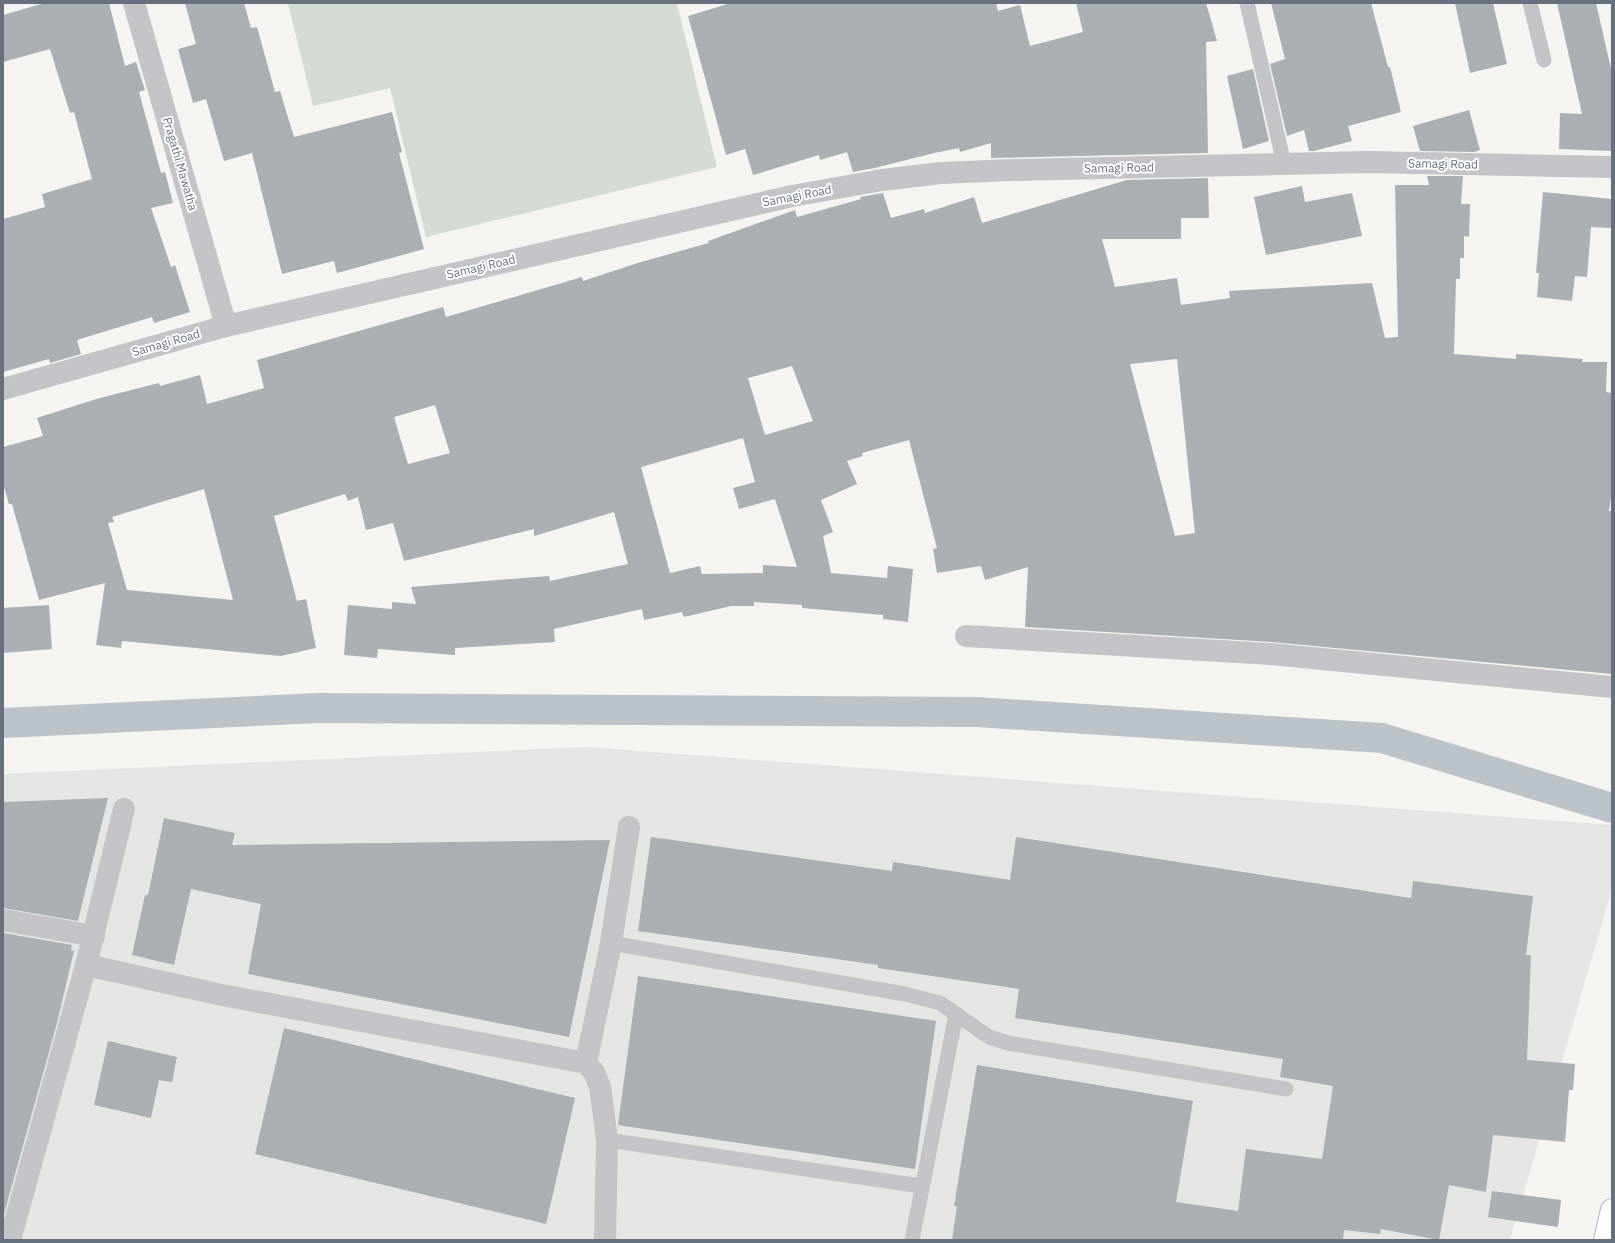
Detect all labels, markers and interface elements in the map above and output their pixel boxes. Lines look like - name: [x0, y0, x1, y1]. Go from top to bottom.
- street label: Pragathi Mawatha: [160, 115, 201, 213]
- street label: Samagi Road: [1408, 155, 1478, 172]
- street label: Samagi Road: [1084, 159, 1154, 176]
- street label: Samagi Road: [761, 181, 833, 210]
- street label: Samagi Road: [445, 251, 517, 282]
- street label: Samagi Road: [130, 326, 202, 359]

